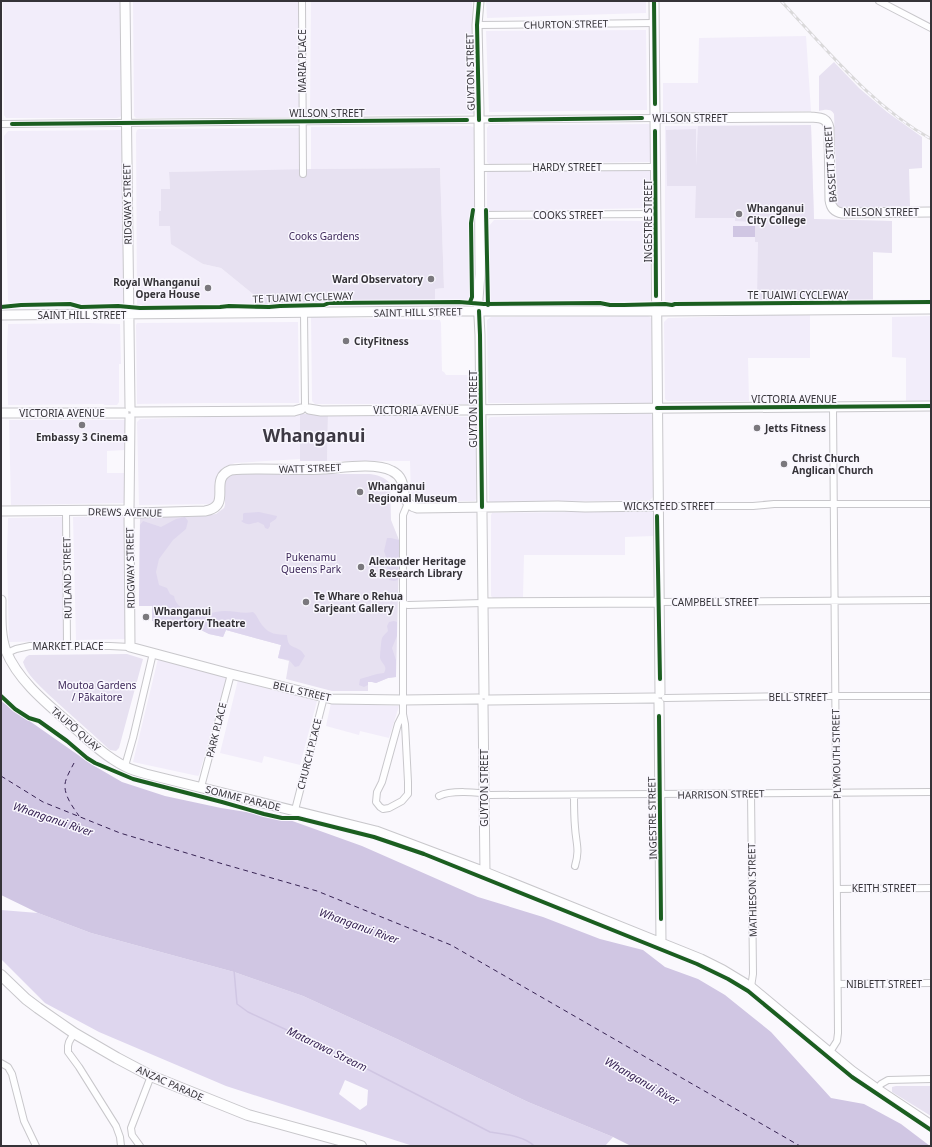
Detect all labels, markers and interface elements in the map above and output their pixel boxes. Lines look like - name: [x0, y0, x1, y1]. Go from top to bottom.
- street label: CHURTON STREET: [524, 16, 609, 32]
- street label: MARIA PLACE: [295, 29, 309, 93]
- street label: GUYTON STREET: [462, 33, 478, 111]
- street label: WILSON STREET: [289, 106, 365, 120]
- street label: WILSON STREET: [652, 111, 728, 125]
- street label: BASSETT STREET: [820, 125, 840, 203]
- street label: HARDY STREET: [532, 160, 602, 174]
- street label: RIDGWAY STREET: [119, 163, 135, 245]
- street label: INGESTRE STREET: [641, 179, 655, 263]
- place label: Whanganui City College: [747, 201, 806, 227]
- street label: NELSON STREET: [843, 205, 919, 219]
- street label: COOKS STREET: [533, 208, 603, 222]
- marker: Whanganui City College: [734, 209, 744, 219]
- park label: Cooks Gardens: [289, 229, 360, 243]
- place label: Ward Observatory: [332, 272, 423, 286]
- marker: Ward Observatory: [426, 274, 436, 284]
- place label: Royal Whanganui Opera House: [113, 275, 200, 301]
- marker: Royal Whanganui Opera House: [203, 283, 213, 293]
- street label: TE TUAIWI CYCLEWAY: [252, 288, 354, 306]
- street label: TE TUAIWI CYCLEWAY: [748, 288, 849, 302]
- street label: SAINT HILL STREET: [373, 304, 463, 320]
- street label: SAINT HILL STREET: [38, 308, 127, 322]
- place label: CityFitness: [354, 334, 409, 348]
- marker: CityFitness: [341, 336, 351, 346]
- street label: GUYTON STREET: [466, 370, 480, 448]
- street label: VICTORIA AVENUE: [751, 392, 837, 406]
- street label: VICTORIA AVENUE: [373, 403, 459, 417]
- street label: VICTORIA AVENUE: [19, 406, 105, 420]
- marker: Embassy 3 Cinema: [77, 420, 87, 430]
- place label: Jetts Fitness: [764, 421, 826, 435]
- district label: Whanganui: [263, 423, 365, 447]
- marker: Jetts Fitness: [752, 423, 762, 433]
- place label: Embassy 3 Cinema: [36, 430, 128, 444]
- place label: Christ Church Anglican Church: [792, 451, 873, 477]
- marker: Christ Church Anglican Church: [779, 459, 789, 469]
- street label: WATT STREET: [279, 460, 342, 476]
- place label: Whanganui Regional Museum: [368, 479, 458, 505]
- marker: Whanganui Regional Museum: [355, 487, 365, 497]
- street label: WICKSTEED STREET: [623, 499, 715, 513]
- street label: DREWS AVENUE: [88, 504, 162, 520]
- street label: RIDGWAY STREET: [122, 527, 138, 609]
- street label: RUTLAND STREET: [59, 536, 75, 619]
- park label: Pukenamu Queens Park: [281, 550, 342, 576]
- place label: Alexander Heritage & Research Library: [369, 554, 466, 580]
- marker: Alexander Heritage & Research Library: [356, 562, 366, 572]
- place label: Te Whare o Rehua Sarjeant Gallery: [314, 589, 403, 615]
- street label: CAMPBELL STREET: [672, 595, 759, 609]
- marker: Te Whare o Rehua Sarjeant Gallery: [301, 597, 311, 607]
- place label: Whanganui Repertory Theatre: [154, 604, 245, 630]
- marker: Whanganui Repertory Theatre: [141, 612, 151, 622]
- street label: MARKET PLACE: [33, 639, 103, 653]
- park label: Moutoa Gardens / Pākaitore: [58, 678, 137, 704]
- street label: BELL STREET: [272, 678, 333, 705]
- street label: BELL STREET: [768, 690, 828, 704]
- street label: PARK PLACE: [202, 701, 230, 759]
- street label: TAUPŌ QUAY: [48, 704, 104, 755]
- street label: PLYMOUTH STREET: [828, 708, 844, 799]
- street label: CHURCH PLACE: [293, 717, 325, 791]
- street label: GUYTON STREET: [477, 749, 491, 827]
- street label: INGESTRE STREET: [644, 776, 660, 860]
- street label: SOMME PARADE: [204, 782, 282, 814]
- street label: HARRISON STREET: [677, 786, 765, 802]
- water label: Whanganui River: [11, 798, 96, 839]
- street label: MATHIESON STREET: [744, 842, 760, 937]
- street label: KEITH STREET: [852, 881, 917, 895]
- water label: Whanganui River: [317, 904, 402, 947]
- street label: NIBLETT STREET: [846, 977, 923, 991]
- water label: Matarawa Stream: [285, 1023, 370, 1075]
- water label: Whanganui River: [602, 1053, 683, 1108]
- street label: ANZAC PARADE: [134, 1062, 206, 1104]

